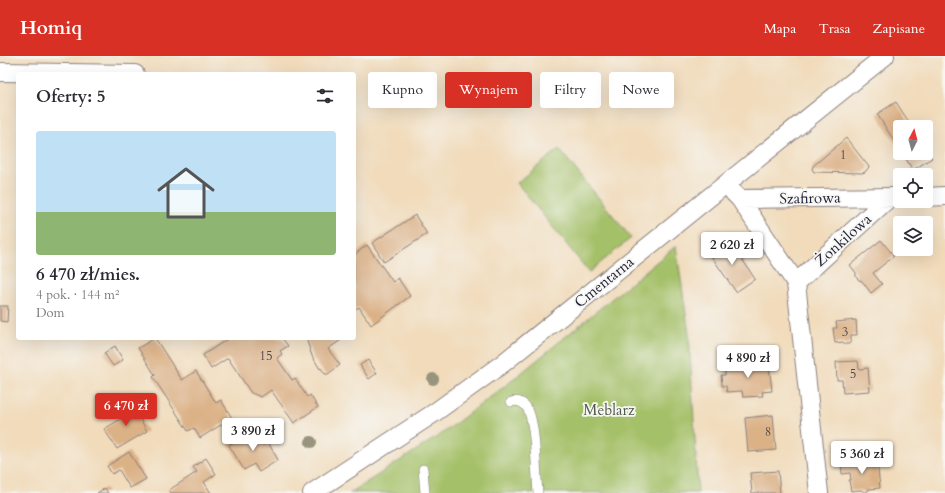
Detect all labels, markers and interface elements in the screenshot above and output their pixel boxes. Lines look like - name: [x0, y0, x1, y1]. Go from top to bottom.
- text: Homiq: [20, 15, 82, 41]
- text: Mapa: [764, 19, 796, 38]
- text: Trasa: [818, 19, 851, 38]
- text: Zapisane: [873, 19, 925, 38]
- chip: Kupno: [368, 72, 437, 108]
- chip: Wynajem: [445, 72, 532, 108]
- chip: Filtry: [540, 72, 601, 108]
- chip: Nowe: [609, 72, 674, 108]
- text: Oferty: 5: [36, 85, 105, 108]
- icon: filters: [314, 85, 336, 107]
- north arrow: [893, 120, 933, 160]
- map controls: [893, 120, 933, 256]
- house number: 1: [840, 146, 846, 164]
- icon: home: [150, 157, 222, 229]
- button: locate: [893, 168, 933, 208]
- street label: Szafirowa: [779, 187, 841, 209]
- street label: Żonkilowa: [810, 209, 876, 271]
- button: layers: [893, 216, 933, 256]
- pin: 2 620 zł: [691, 232, 773, 266]
- text: 2 620 zł: [710, 236, 754, 254]
- street label: Cmentarna: [570, 252, 638, 312]
- text: 6 470 zł/mies.: [36, 263, 140, 286]
- text: 4 pok. · 144 m²: [36, 286, 119, 304]
- text: Dom: [36, 304, 65, 322]
- house number: 3: [842, 323, 848, 341]
- pin: 4 890 zł: [707, 345, 789, 379]
- house number: 15: [259, 347, 273, 365]
- text: 4 890 zł: [726, 349, 770, 367]
- house number: 5: [850, 365, 856, 383]
- pin: 6 470 zł: [85, 393, 167, 427]
- text: 6 470 zł: [104, 397, 148, 415]
- park label: Meblarz: [583, 400, 635, 420]
- pin: 3 890 zł: [212, 418, 294, 452]
- text: 3 890 zł: [231, 422, 275, 440]
- house number: 8: [765, 423, 771, 441]
- pin: 5 360 zł: [821, 441, 903, 475]
- text: 5 360 zł: [840, 445, 884, 463]

